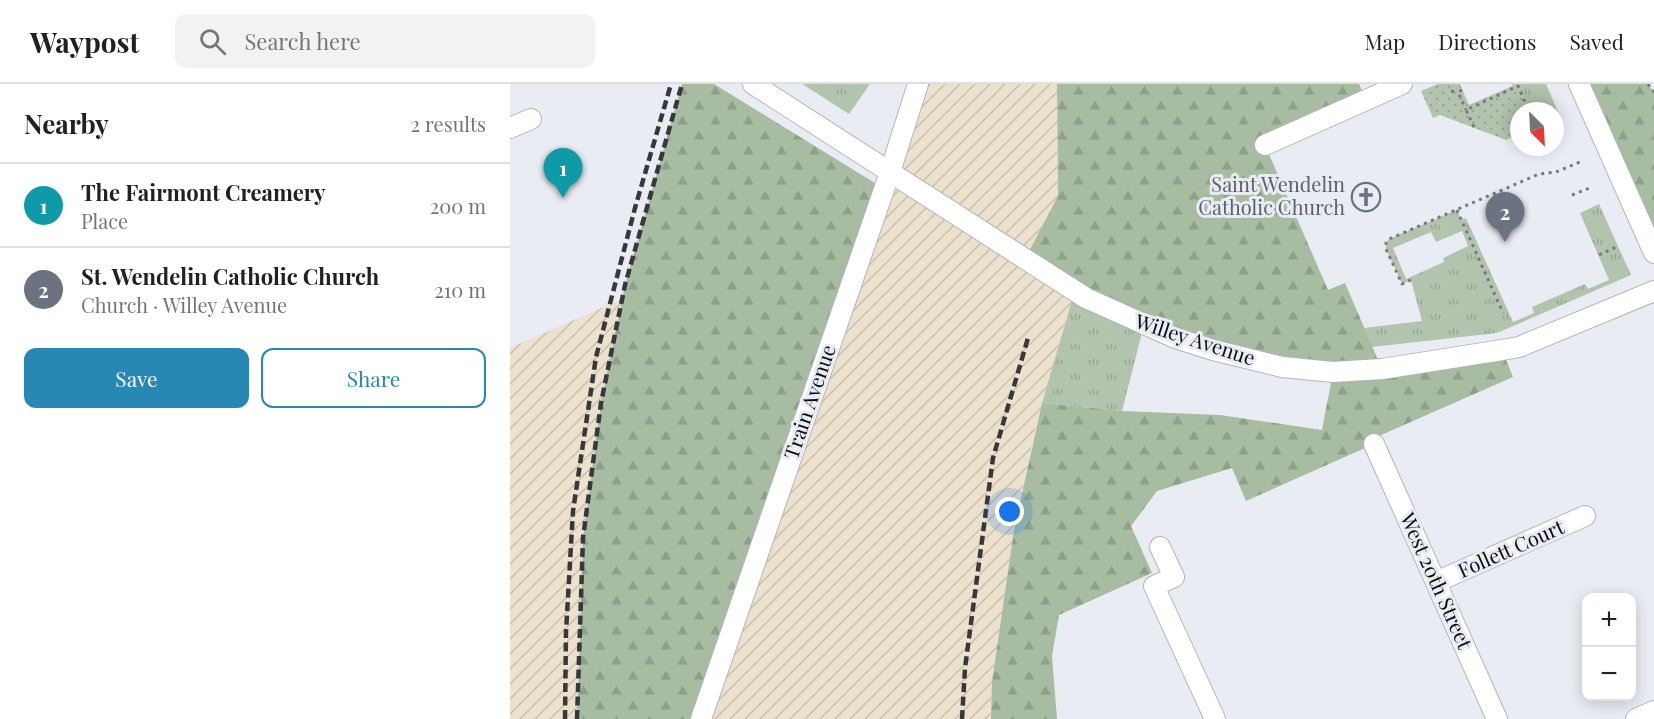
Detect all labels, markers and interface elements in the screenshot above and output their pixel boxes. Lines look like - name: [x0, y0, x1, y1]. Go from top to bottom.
- search box: [175, 14, 595, 68]
- text: Waypost: [30, 23, 139, 60]
- icon: search: [196, 25, 229, 58]
- text: Search here: [244, 26, 361, 56]
- text: Map: [1364, 27, 1405, 55]
- text: Directions: [1438, 27, 1536, 55]
- text: Saved: [1569, 27, 1624, 55]
- north arrow: [1510, 102, 1564, 156]
- text: Nearby: [24, 106, 109, 141]
- text: 2 results: [411, 110, 486, 137]
- pin: 1: [544, 148, 582, 198]
- place label: Saint Wendelin Catholic Church: [1198, 170, 1345, 220]
- text: The Fairmont Creamery: [81, 177, 326, 207]
- church icon: Saint Wendelin Catholic Church: [1350, 181, 1382, 213]
- text: 1: [40, 192, 47, 219]
- text: 200 m: [430, 192, 486, 219]
- pin: 2: [1486, 192, 1524, 242]
- text: Place: [81, 207, 128, 234]
- text: St. Wendelin Catholic Church: [81, 261, 379, 291]
- text: 2: [38, 276, 49, 303]
- text: 210 m: [434, 276, 486, 303]
- text: Church · Willey Avenue: [81, 291, 287, 318]
- street label: Willey Avenue: [1131, 306, 1259, 371]
- street label: Train Avenue: [776, 341, 841, 462]
- button: Save: [24, 348, 249, 408]
- button: Share: [261, 348, 486, 408]
- your location: [995, 497, 1024, 526]
- street label: West 20th Street: [1395, 507, 1480, 654]
- street label: Follett Court: [1453, 512, 1568, 583]
- map controls: [1582, 593, 1636, 701]
- button: +: [1582, 593, 1636, 647]
- button: −: [1582, 647, 1636, 701]

